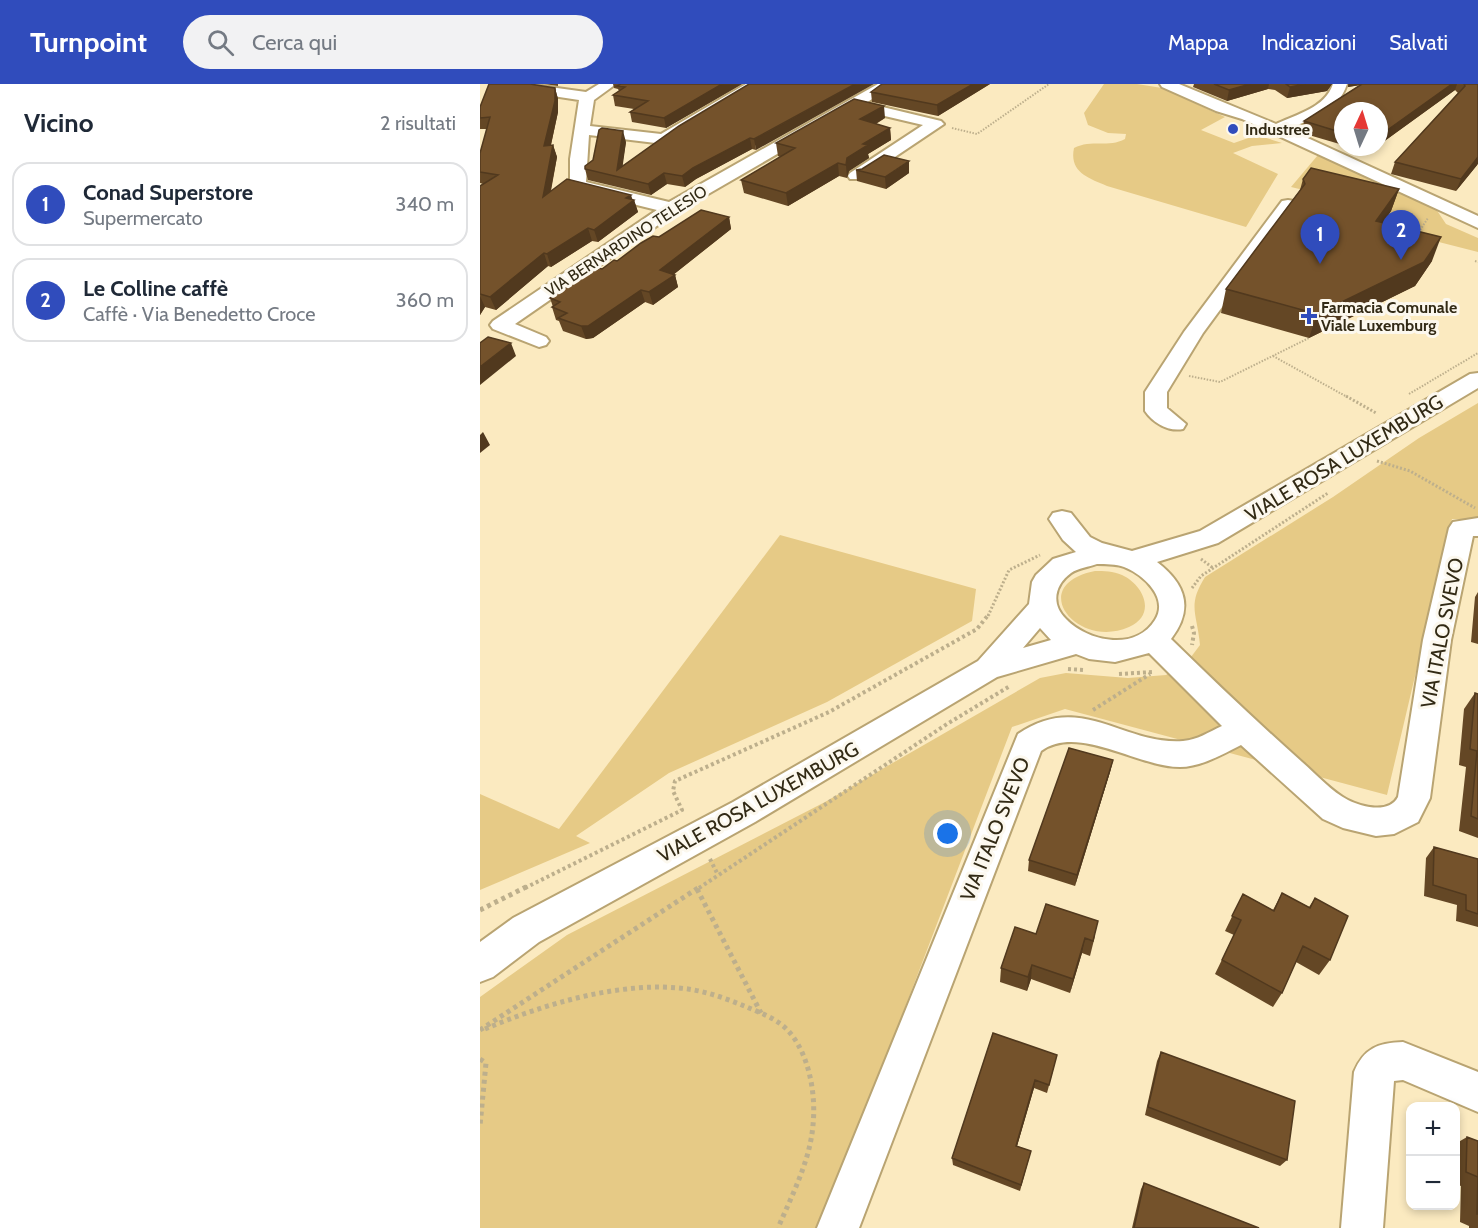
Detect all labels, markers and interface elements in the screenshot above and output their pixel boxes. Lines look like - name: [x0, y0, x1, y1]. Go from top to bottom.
- search box: [183, 15, 603, 69]
- text: Turnpoint: [30, 25, 147, 59]
- icon: search: [204, 26, 237, 59]
- text: Cerca qui: [252, 29, 337, 56]
- text: Mappa: [1168, 30, 1229, 55]
- text: Indicazioni: [1262, 30, 1356, 55]
- text: Salvati: [1389, 30, 1448, 55]
- north arrow: [1334, 102, 1388, 156]
- text: Vicino: [24, 107, 93, 139]
- text: 2 risultati: [380, 111, 456, 135]
- place label: Industree: [1245, 120, 1310, 139]
- marker: Industree: [1226, 122, 1240, 136]
- text: Conad Superstore: [83, 179, 253, 206]
- street label: VIA BERNARDINO TELESIO: [542, 182, 710, 300]
- text: 1: [42, 192, 49, 216]
- text: 340 m: [396, 192, 454, 216]
- text: Supermercato: [83, 206, 203, 230]
- pin: 2: [1382, 210, 1420, 260]
- pin: 1: [1300, 214, 1340, 264]
- text: Le Colline caffè: [83, 275, 228, 302]
- text: 2: [40, 288, 51, 312]
- text: 360 m: [396, 288, 454, 312]
- place label: Farmacia Comunale Viale Luxemburg: [1321, 298, 1457, 335]
- text: Caffè · Via Benedetto Croce: [83, 302, 316, 326]
- marker: Farmacia Comunale Viale Luxemburg: [1302, 309, 1316, 323]
- street label: VIALE ROSA LUXEMBURG: [1241, 389, 1447, 527]
- street label: VIA ITALO SVEVO: [1416, 556, 1468, 710]
- street label: VIALE ROSA LUXEMBURG: [653, 737, 863, 867]
- street label: VIA ITALO SVEVO: [955, 754, 1035, 904]
- your location: [933, 819, 962, 848]
- map controls: [1406, 1102, 1460, 1210]
- button: +: [1406, 1102, 1460, 1156]
- button: −: [1406, 1156, 1460, 1210]

